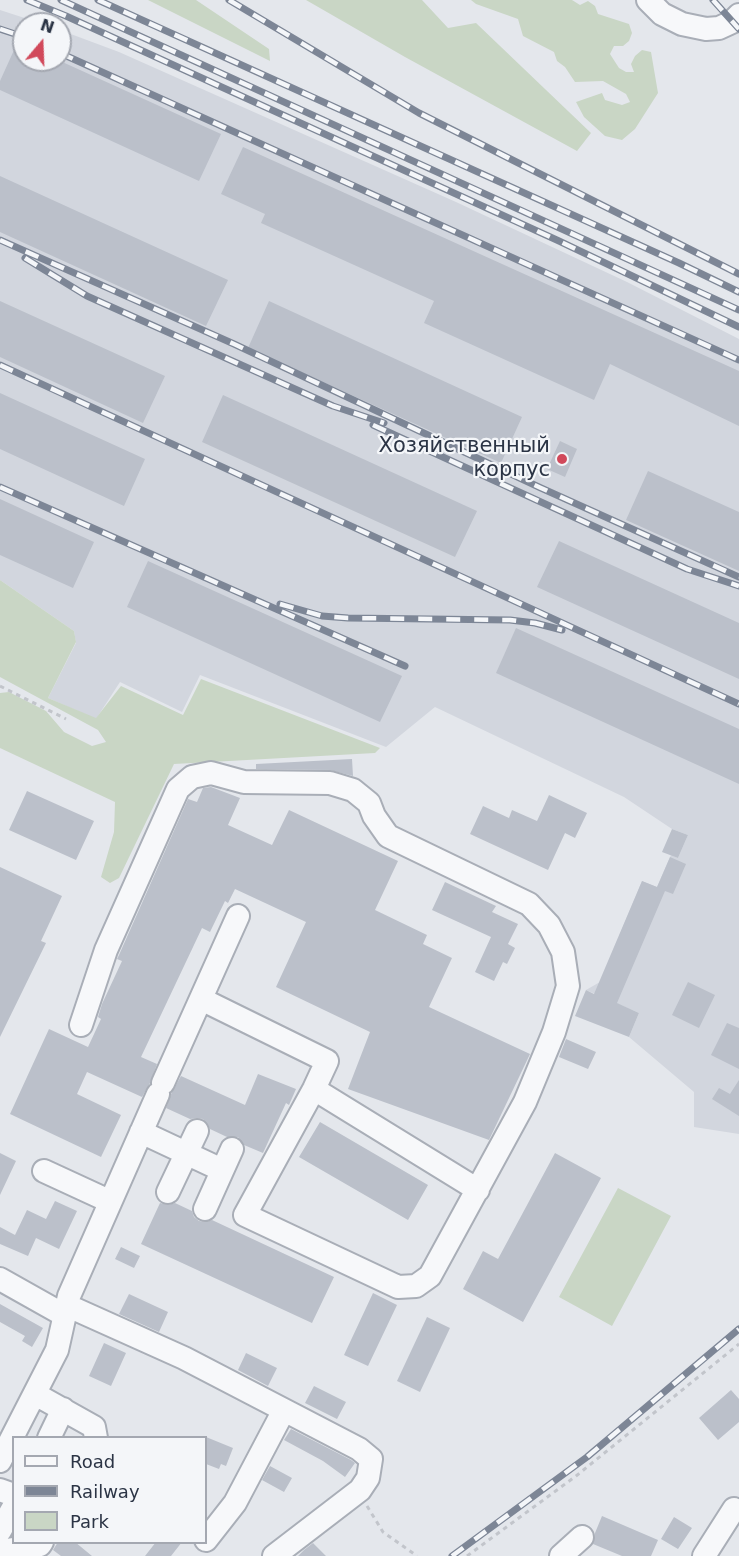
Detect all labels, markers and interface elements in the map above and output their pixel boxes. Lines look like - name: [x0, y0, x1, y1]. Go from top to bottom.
- north arrow: [12, 12, 72, 72]
- text: N: [38, 15, 57, 38]
- place label: Хозяйственный корпус: [379, 434, 550, 484]
- marker: Хозяйственный корпус: [555, 452, 569, 466]
- legend: [12, 1436, 207, 1544]
- text: Road: [70, 1451, 115, 1472]
- text: Railway: [70, 1481, 140, 1502]
- text: Park: [70, 1511, 109, 1532]

